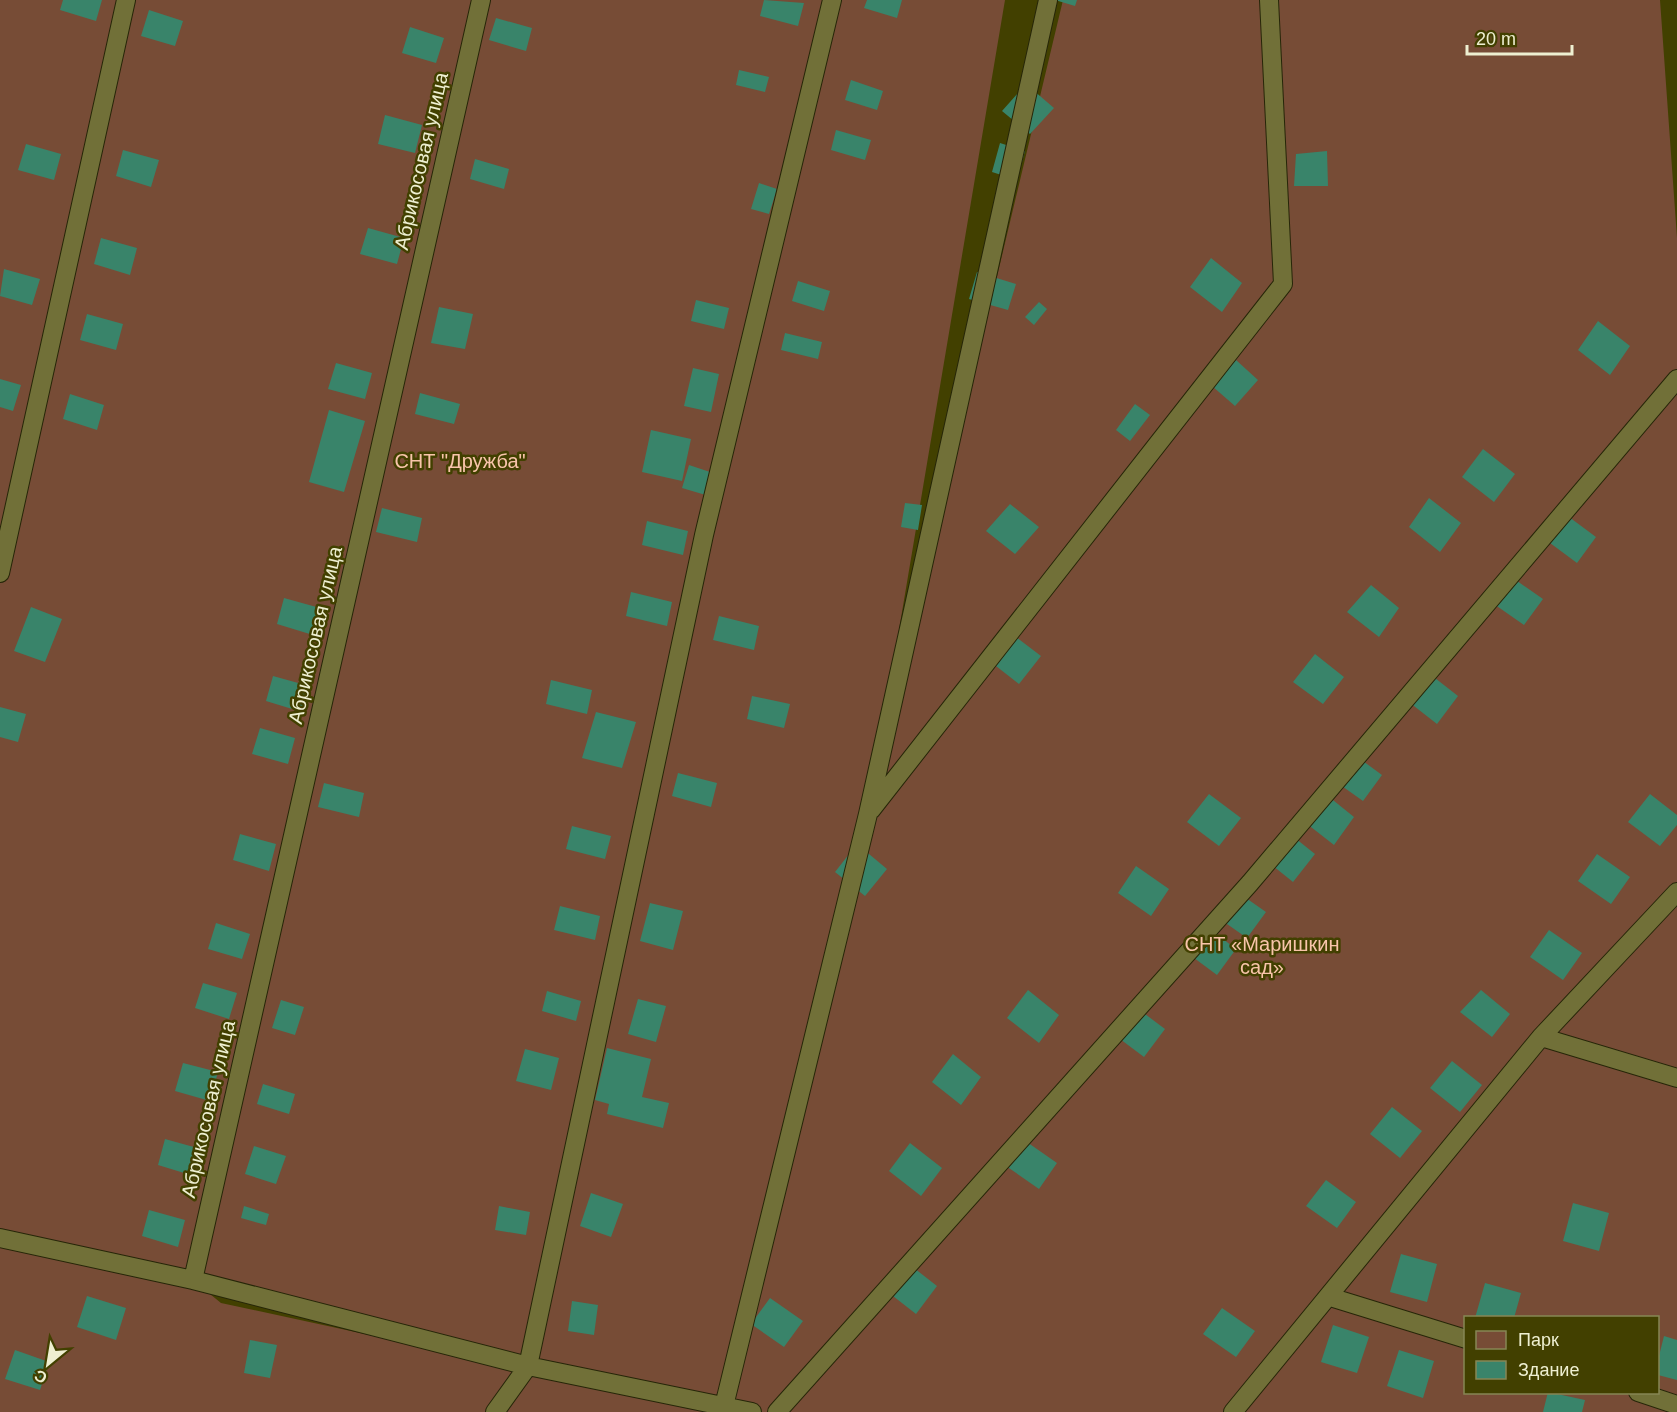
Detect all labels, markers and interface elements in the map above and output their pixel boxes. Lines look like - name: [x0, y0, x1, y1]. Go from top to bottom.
- scale bar: [1467, 18, 1572, 56]
- text: 20 m: [1476, 29, 1516, 49]
- street label: Абрикосовая улица: [390, 69, 452, 252]
- park label: СНТ "Дружба": [394, 450, 526, 472]
- street label: Абрикосовая улица: [284, 543, 346, 726]
- park label: СНТ «Маришкин сад»: [1184, 933, 1340, 978]
- street label: Абрикосовая улица: [177, 1017, 239, 1200]
- legend: [1464, 1316, 1659, 1394]
- text: Парк: [1518, 1330, 1559, 1350]
- north arrow: [18, 1334, 78, 1394]
- text: Здание: [1518, 1360, 1579, 1380]
- text: С: [31, 1366, 50, 1387]

